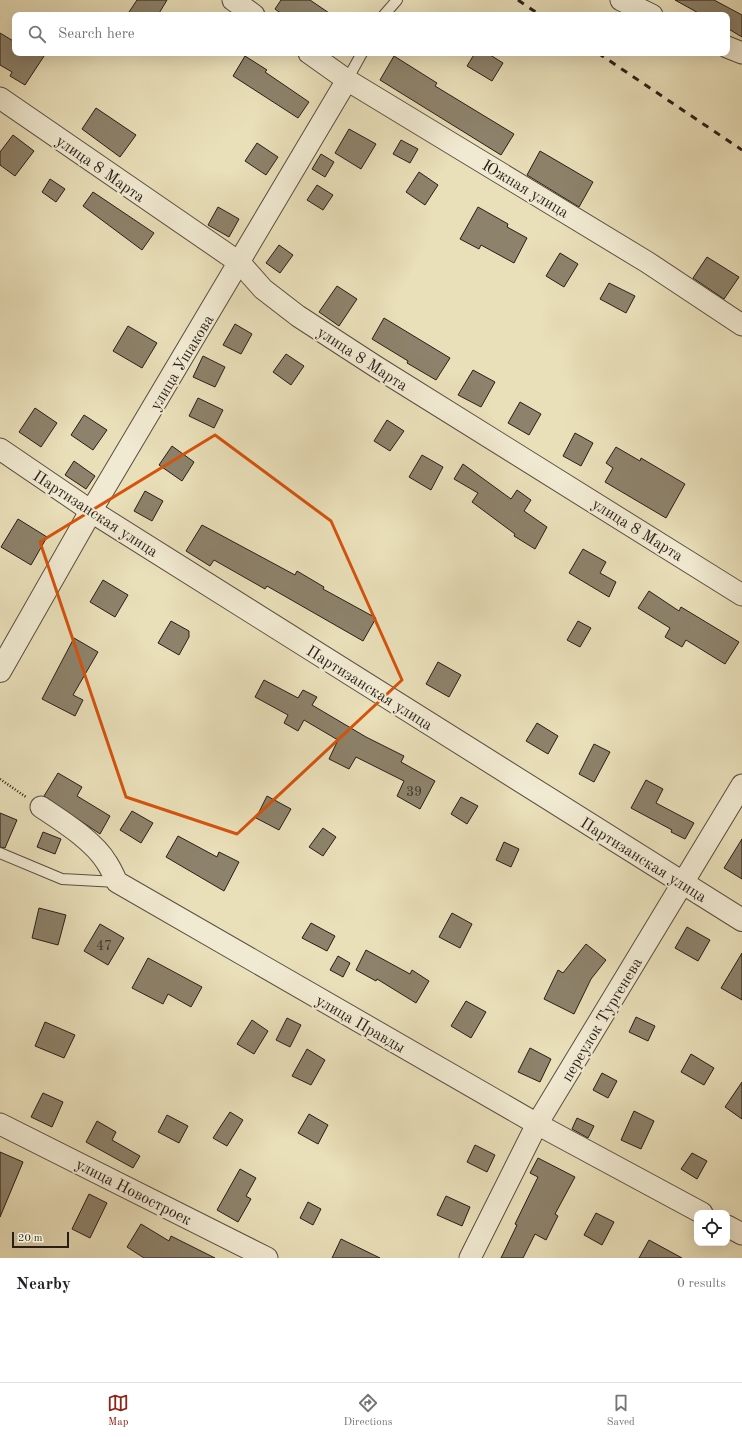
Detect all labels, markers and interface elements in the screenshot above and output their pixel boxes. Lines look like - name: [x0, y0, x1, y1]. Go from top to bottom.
- search box: [12, 12, 730, 56]
- icon: search: [26, 23, 48, 45]
- text: Search here: [58, 27, 135, 42]
- street label: улица 8 Марта: [53, 133, 147, 206]
- street label: Южная улица: [479, 158, 571, 222]
- street label: улица Ушакова: [148, 313, 217, 413]
- street label: улица 8 Марта: [314, 325, 410, 395]
- street label: Партизанская улица: [30, 468, 160, 561]
- street label: улица 8 Марта: [589, 496, 685, 565]
- street label: Партизанская улица: [303, 643, 435, 734]
- house number: 39: [406, 785, 422, 799]
- street label: Партизанская улица: [577, 815, 709, 906]
- house number: 47: [96, 939, 112, 953]
- street label: переулок Тургенева: [559, 955, 646, 1085]
- street label: улица Правды: [313, 993, 407, 1057]
- street label: улица Новостроек: [73, 1157, 194, 1229]
- map controls: [694, 1210, 730, 1246]
- button: locate: [694, 1210, 730, 1246]
- scale bar: [12, 1230, 69, 1249]
- text: 20 m: [18, 1233, 43, 1244]
- text: Nearby: [16, 1276, 71, 1293]
- text: 0 results: [677, 1277, 726, 1290]
- tab: Map: [107, 1392, 129, 1430]
- tab: Directions: [344, 1392, 392, 1430]
- tab: Saved: [607, 1392, 635, 1430]

